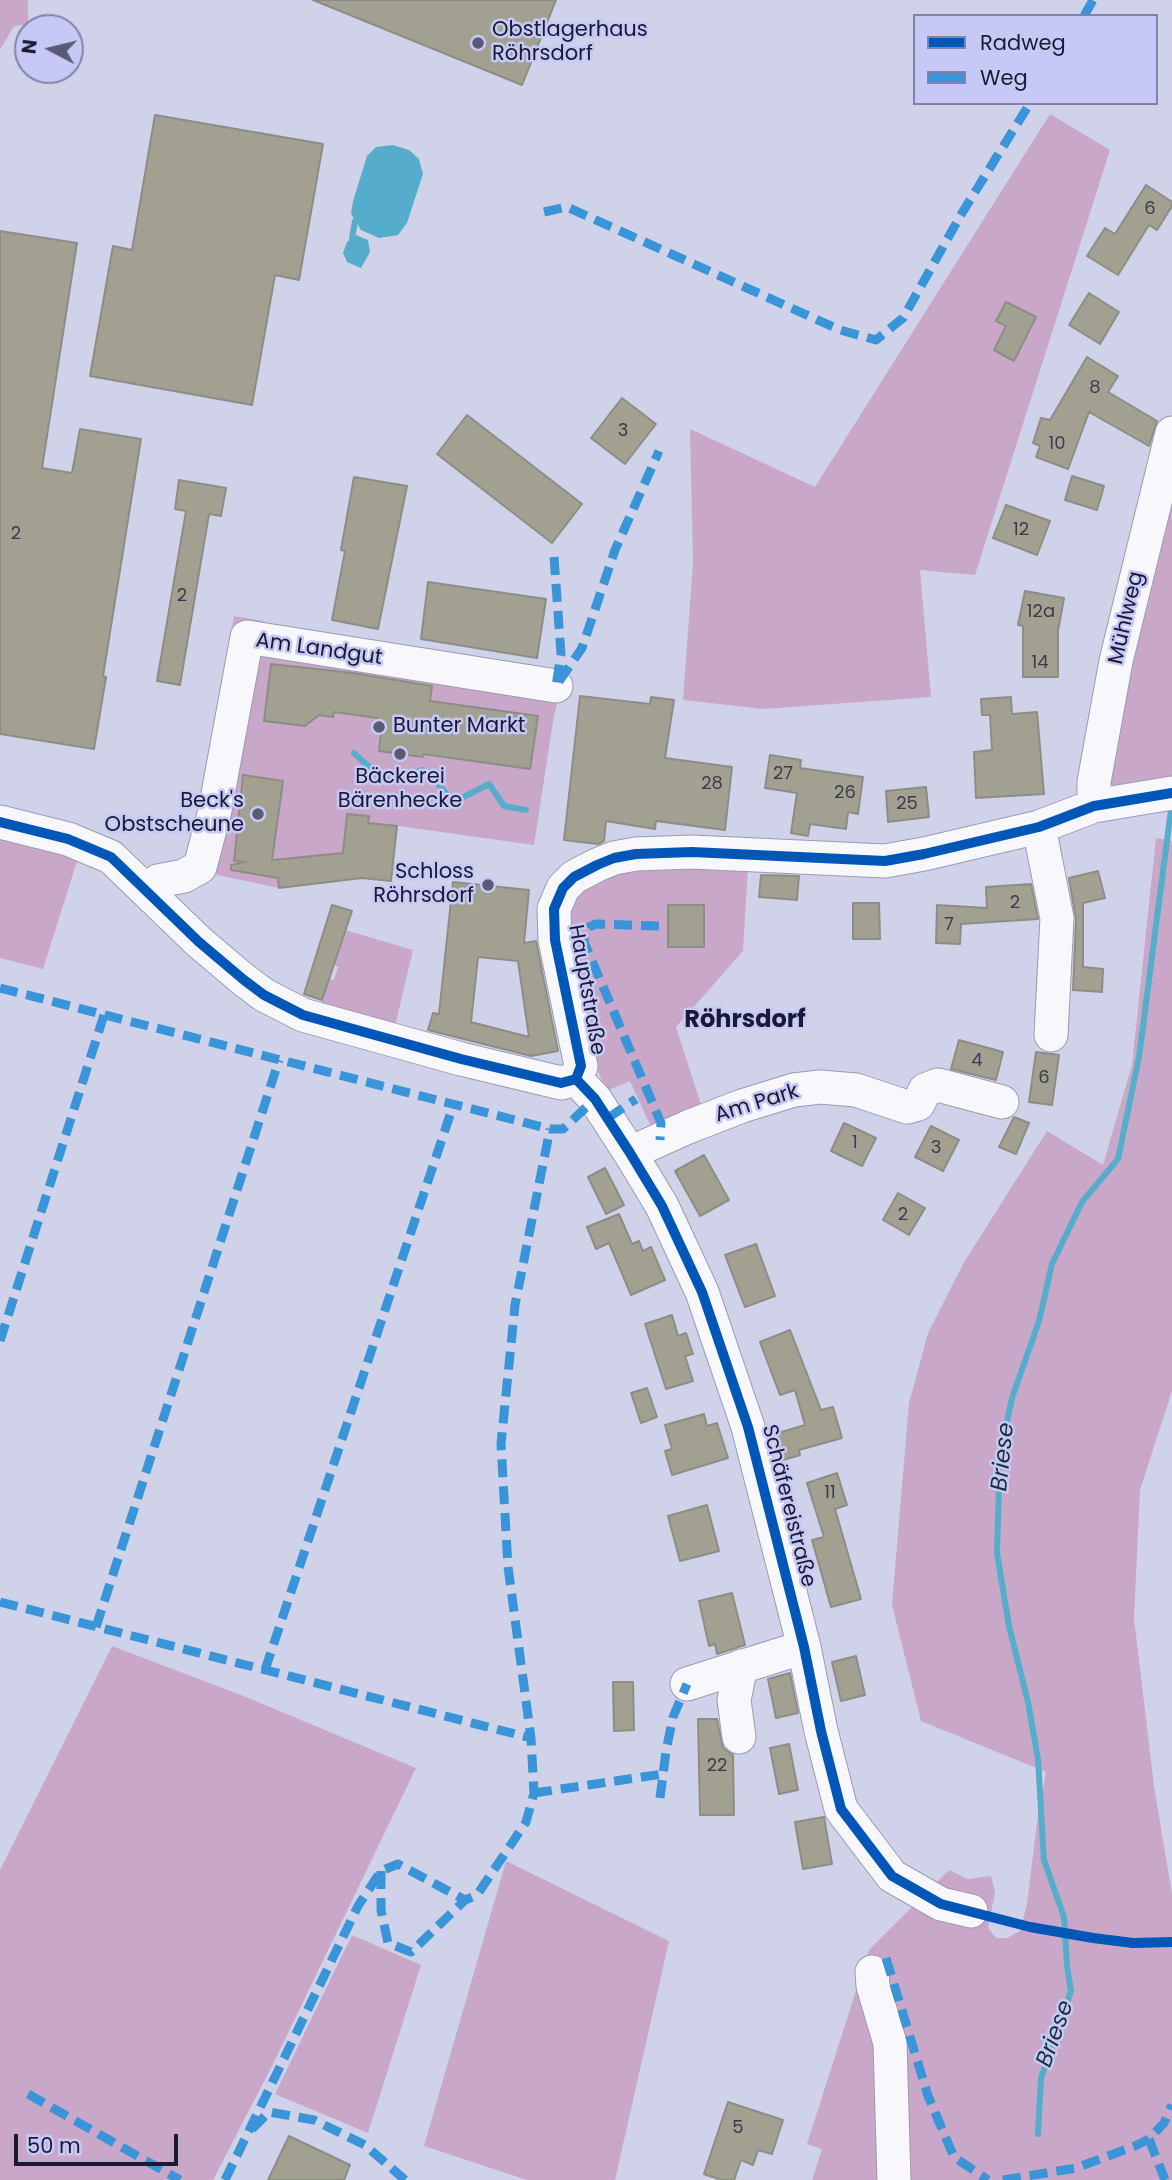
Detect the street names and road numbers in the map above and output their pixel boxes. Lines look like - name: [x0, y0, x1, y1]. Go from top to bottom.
- street label: Mühlweg: [1104, 569, 1150, 667]
- street label: Am Landgut: [254, 629, 384, 671]
- street label: Hauptstraße: [562, 923, 610, 1057]
- street label: Am Park: [712, 1079, 802, 1129]
- street label: Schäfereistraße: [756, 1422, 820, 1590]

